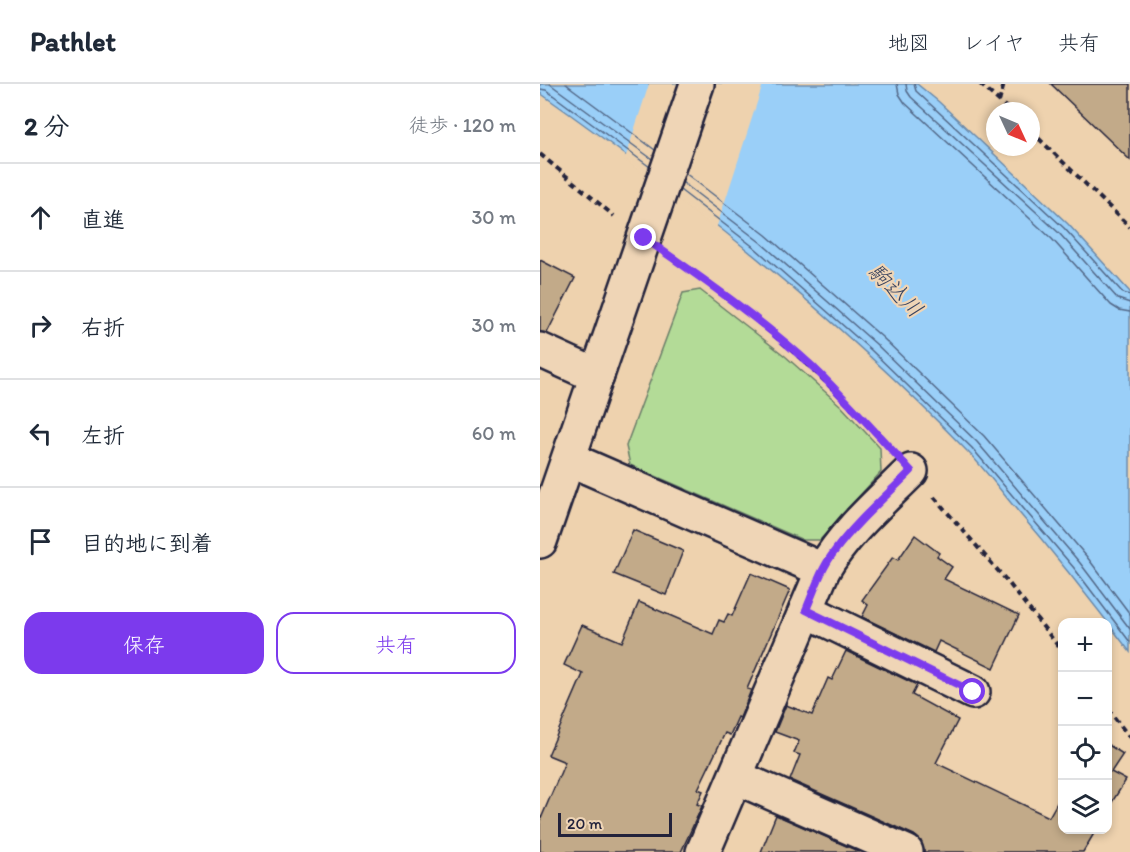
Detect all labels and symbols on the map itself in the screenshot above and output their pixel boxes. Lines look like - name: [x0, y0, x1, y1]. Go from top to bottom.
- north arrow: [986, 102, 1040, 156]
- route end: [630, 224, 656, 250]
- water label: 駒込川: [863, 258, 929, 323]
- route start: [959, 678, 985, 704]
- scale bar: [558, 810, 672, 838]

